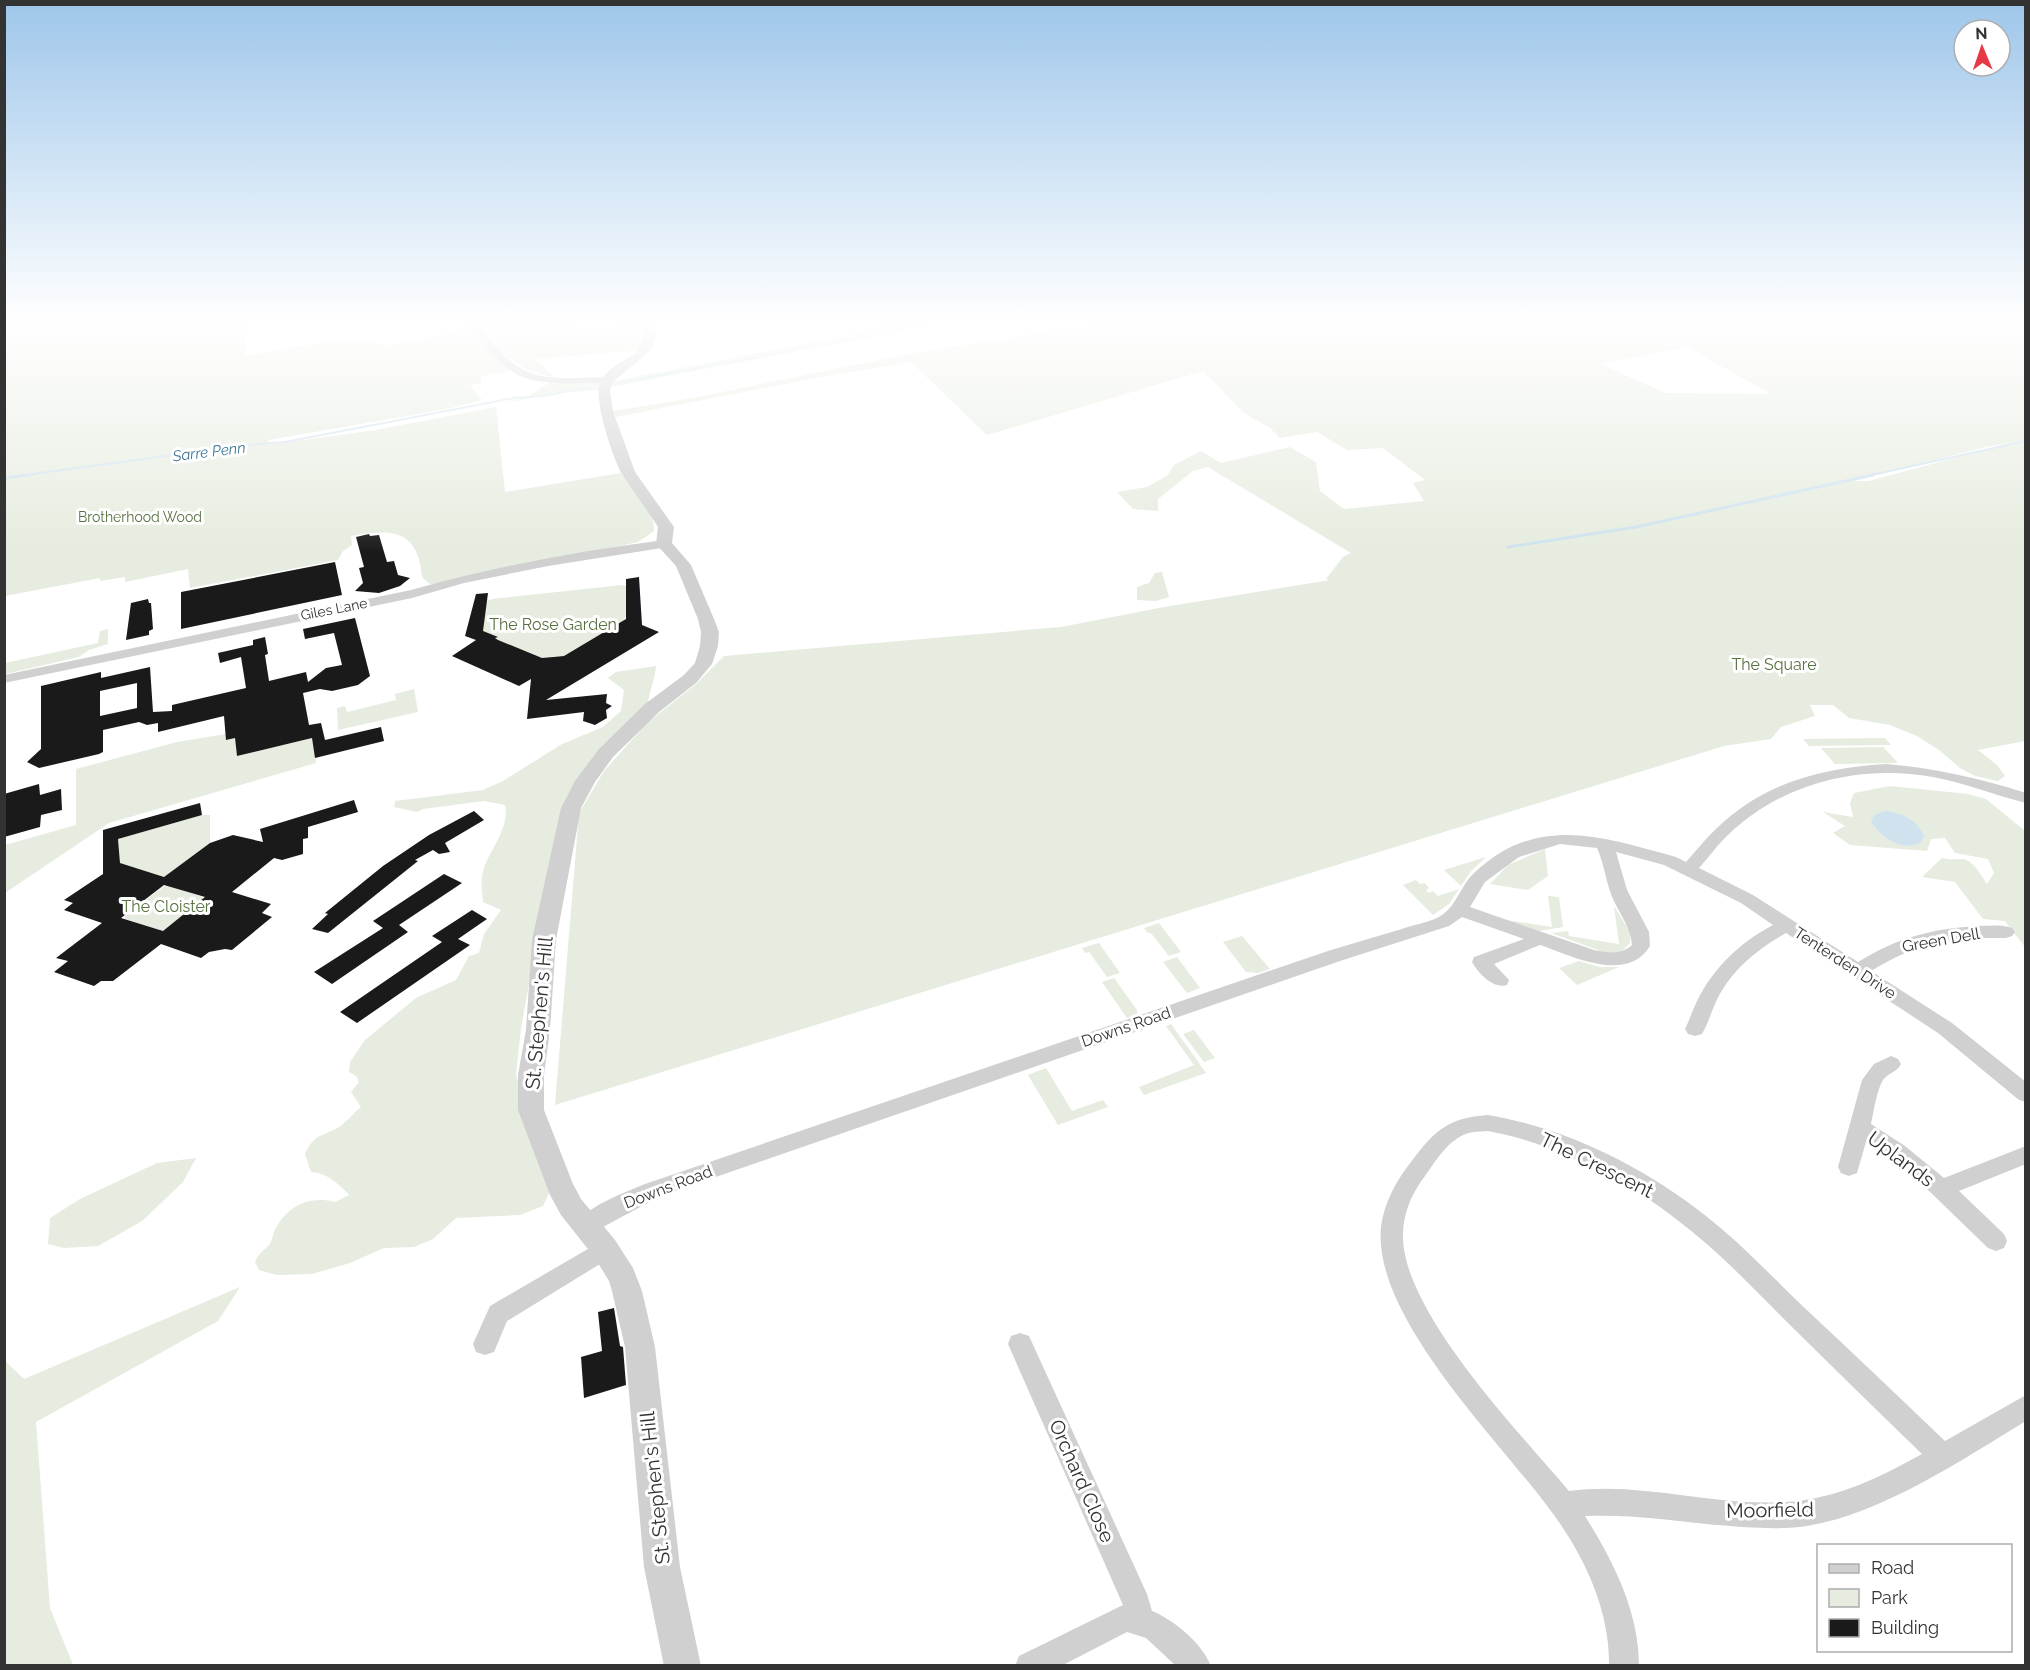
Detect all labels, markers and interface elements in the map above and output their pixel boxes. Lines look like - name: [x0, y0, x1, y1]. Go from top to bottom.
- north arrow: [1952, 18, 2012, 78]
- text: N: [1975, 24, 1988, 43]
- water label: Sarre Penn: [171, 439, 246, 466]
- park label: Brotherhood Wood: [78, 509, 202, 525]
- street label: Giles Lane: [299, 595, 369, 623]
- park label: The Rose Garden: [489, 615, 617, 634]
- park label: The Square: [1731, 655, 1817, 674]
- park label: The Cloister: [122, 897, 211, 916]
- street label: Tenterden Drive: [1791, 923, 1899, 1003]
- street label: Green Dell: [1901, 924, 1982, 956]
- street label: St. Stephen's Hill: [520, 935, 558, 1091]
- street label: Downs Road: [1079, 1003, 1173, 1051]
- street label: Uplands: [1863, 1126, 1939, 1192]
- street label: The Crescent: [1536, 1127, 1658, 1203]
- street label: Downs Road: [621, 1161, 715, 1213]
- street label: St. Stephen's Hill: [635, 1410, 675, 1566]
- street label: Orchard Close: [1044, 1416, 1120, 1546]
- street label: Moorfield: [1726, 1497, 1814, 1523]
- legend: [1817, 1544, 2012, 1652]
- text: Road: [1871, 1557, 1914, 1578]
- text: Park: [1871, 1587, 1908, 1608]
- text: Building: [1871, 1617, 1939, 1638]

